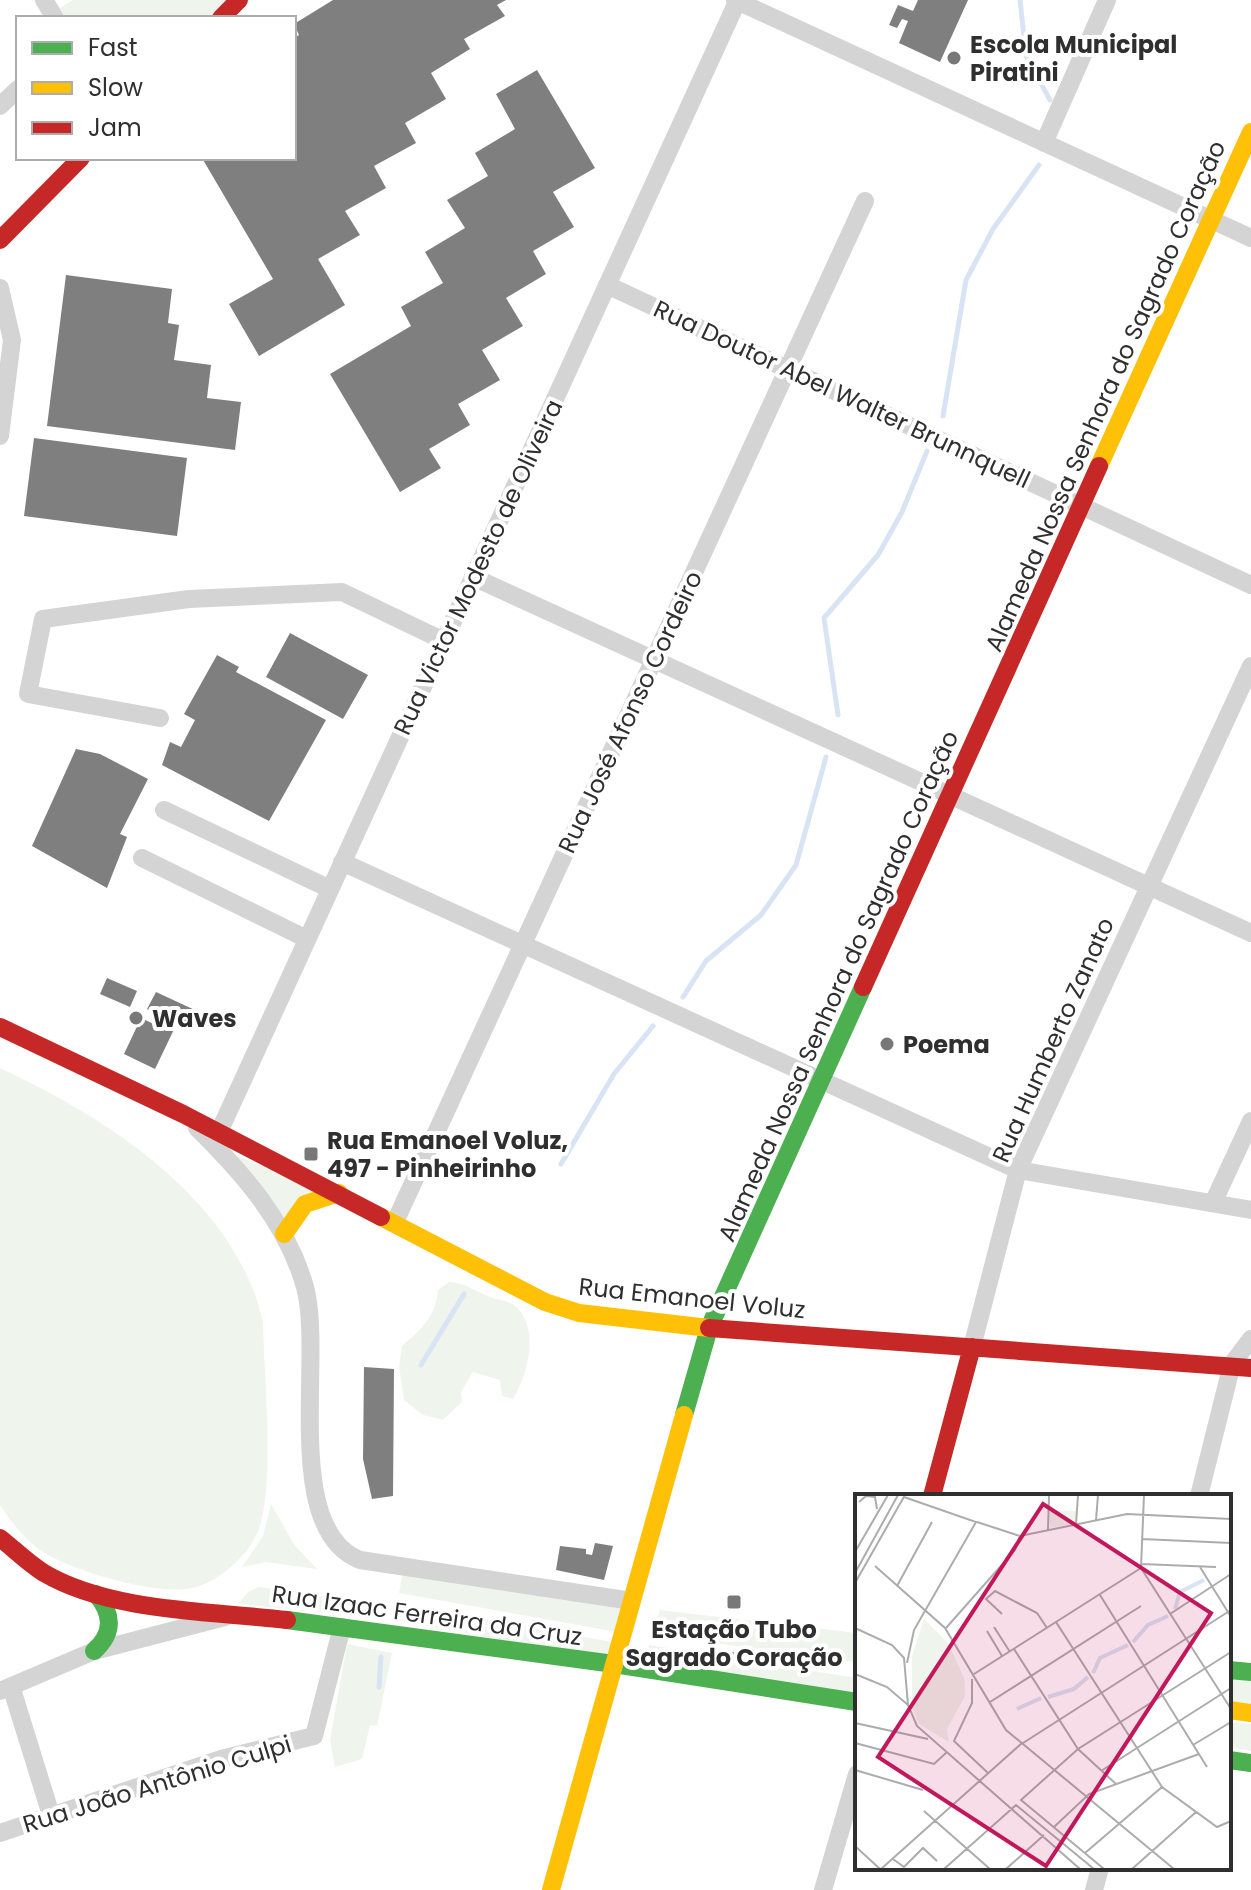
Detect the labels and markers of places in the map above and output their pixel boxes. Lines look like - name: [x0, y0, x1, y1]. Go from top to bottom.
- place label: Escola Municipal Piratini: [970, 28, 1177, 89]
- marker: Escola Municipal Piratini: [945, 49, 963, 67]
- place label: Waves: [152, 1002, 237, 1035]
- marker: Waves: [127, 1009, 145, 1027]
- place label: Poema: [903, 1028, 990, 1061]
- marker: Poema: [878, 1035, 896, 1053]
- place label: Rua Emanoel Voluz, 497 - Pinheirinho: [327, 1124, 568, 1185]
- marker: Rua Emanoel Voluz, 497 - Pinheirinho: [302, 1145, 320, 1163]
- marker: Estação Tubo Sagrado Coração: [725, 1593, 743, 1611]
- place label: Estação Tubo Sagrado Coração: [626, 1613, 842, 1674]

